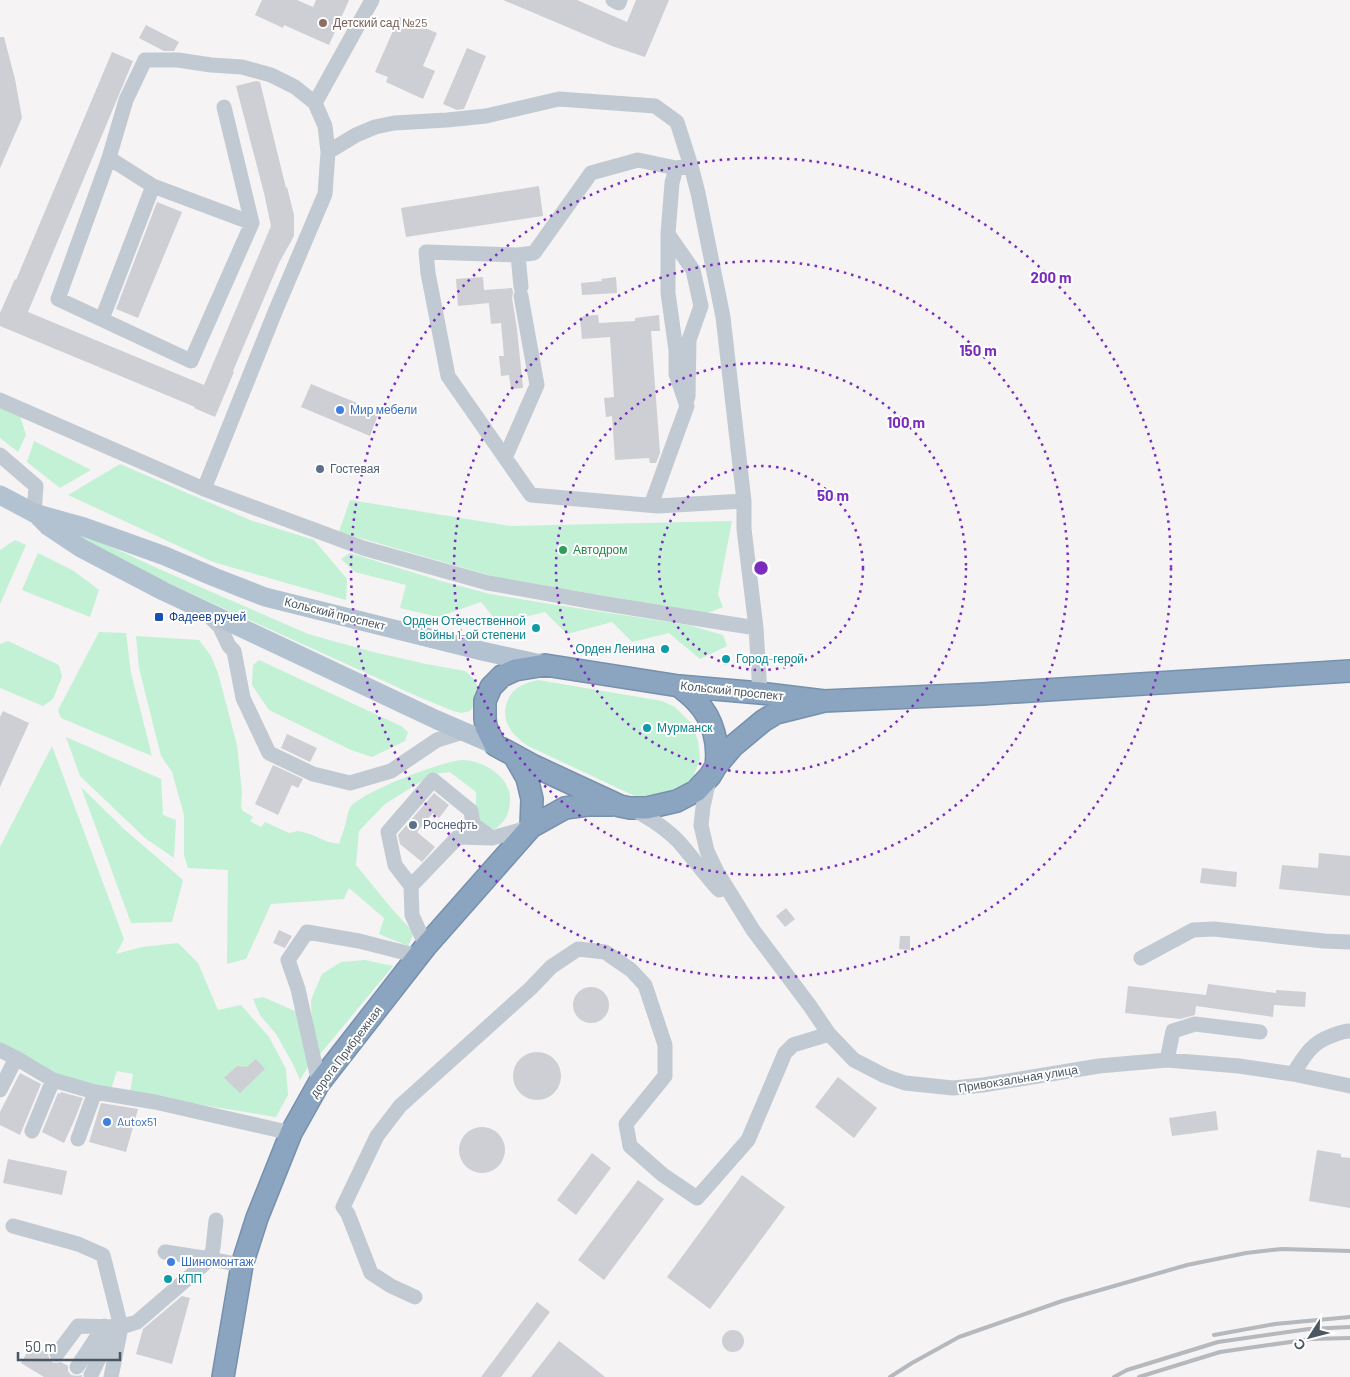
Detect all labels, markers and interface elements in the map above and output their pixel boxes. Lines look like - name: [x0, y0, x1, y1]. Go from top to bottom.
- place label: Детский сад №25: [333, 15, 427, 30]
- marker: Детский сад №25: [317, 17, 329, 29]
- text: 200 m: [1030, 268, 1072, 286]
- text: 150 m: [959, 341, 997, 359]
- place label: Мир мебели: [350, 402, 417, 417]
- marker: Мир мебели: [334, 404, 346, 416]
- text: 100 m: [887, 413, 925, 431]
- place label: Гостевая: [330, 461, 380, 475]
- marker: Гостевая: [314, 463, 326, 475]
- text: 50 m: [817, 486, 849, 504]
- place label: Автодром: [573, 542, 628, 557]
- marker: Автодром: [557, 544, 569, 556]
- centre of rings: [752, 559, 770, 577]
- street label: Кольский проспект: [283, 594, 388, 633]
- place label: Фадеев ручей: [169, 609, 246, 624]
- marker: Фадеев ручей: [153, 611, 165, 623]
- place label: Орден Отечественной войны 1-ой степени: [403, 613, 526, 641]
- marker: Орден Отечественной войны 1-ой степени: [530, 622, 542, 634]
- place label: Орден Ленина: [575, 641, 655, 656]
- marker: Орден Ленина: [659, 643, 671, 655]
- place label: Город-герой: [736, 651, 804, 666]
- marker: Город-герой: [720, 653, 732, 665]
- street label: Кольский проспект: [680, 678, 785, 703]
- place label: Мурманск: [657, 720, 713, 735]
- marker: Мурманск: [641, 722, 653, 734]
- place label: Роснефть: [423, 817, 478, 832]
- marker: Роснефть: [407, 819, 419, 831]
- street label: дорога Прибрежная: [306, 1003, 385, 1100]
- street label: Привокзальная улица: [957, 1062, 1079, 1095]
- place label: Autox51: [117, 1114, 157, 1128]
- marker: Autox51: [101, 1116, 113, 1128]
- place label: Шиномонтаж: [181, 1254, 254, 1268]
- marker: Шиномонтаж: [165, 1256, 177, 1268]
- place label: КПП: [178, 1271, 202, 1285]
- marker: КПП: [162, 1273, 174, 1285]
- north arrow: [1285, 1312, 1335, 1362]
- scale bar: [18, 1330, 120, 1362]
- text: С: [1289, 1336, 1309, 1354]
- text: 50 m: [25, 1337, 57, 1355]

